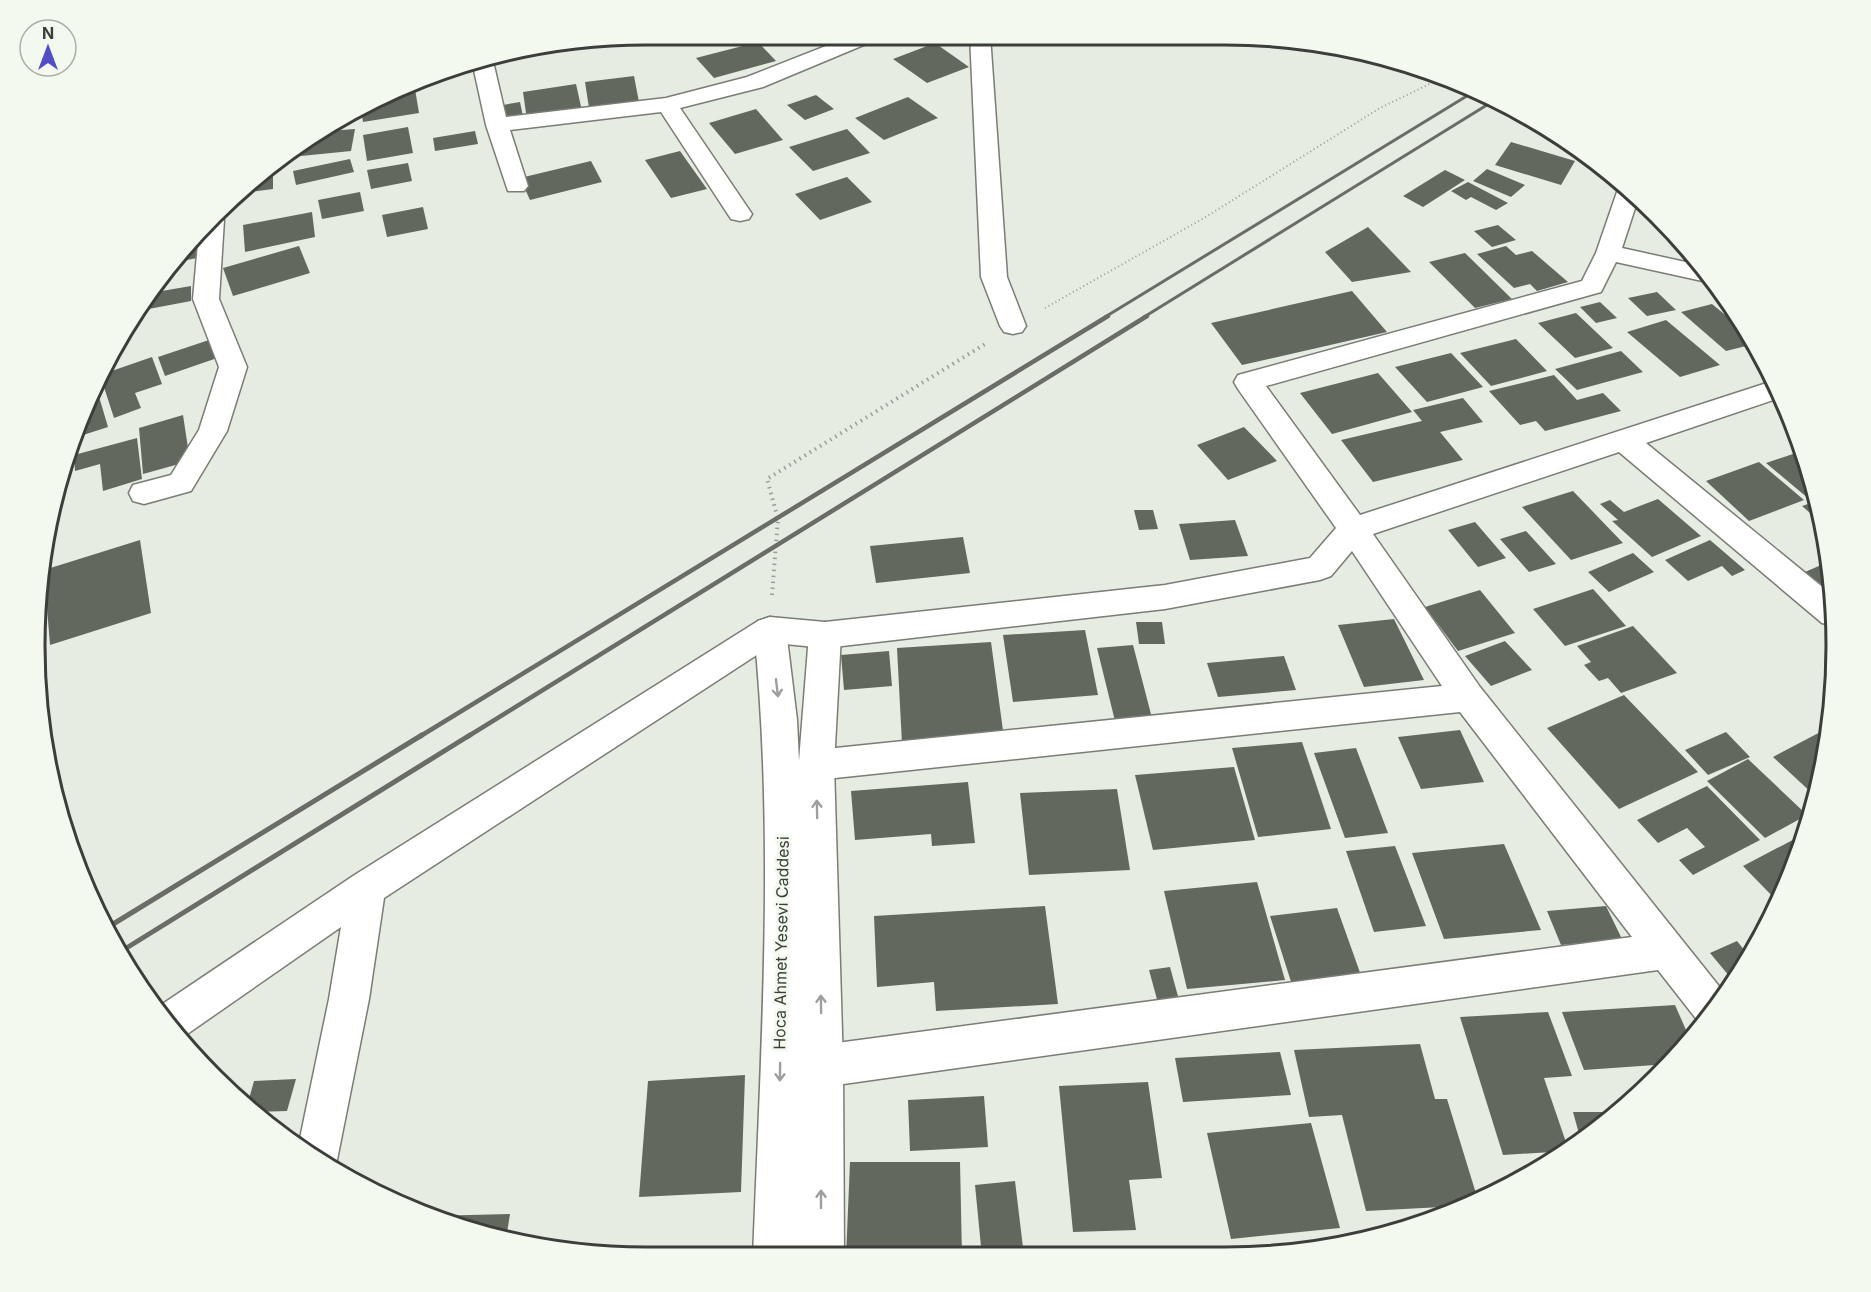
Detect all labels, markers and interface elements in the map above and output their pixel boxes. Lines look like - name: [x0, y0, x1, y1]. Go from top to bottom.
- north arrow: [18, 18, 78, 78]
- text: N: [42, 23, 54, 43]
- one-way arrow: [771, 678, 782, 697]
- one-way arrow: [811, 800, 822, 820]
- street label: Hoca Ahmet Yesevi Caddesi: [769, 836, 793, 1050]
- one-way arrow: [815, 995, 827, 1015]
- one-way arrow: [774, 1061, 786, 1081]
- one-way arrow: [815, 1190, 827, 1209]

